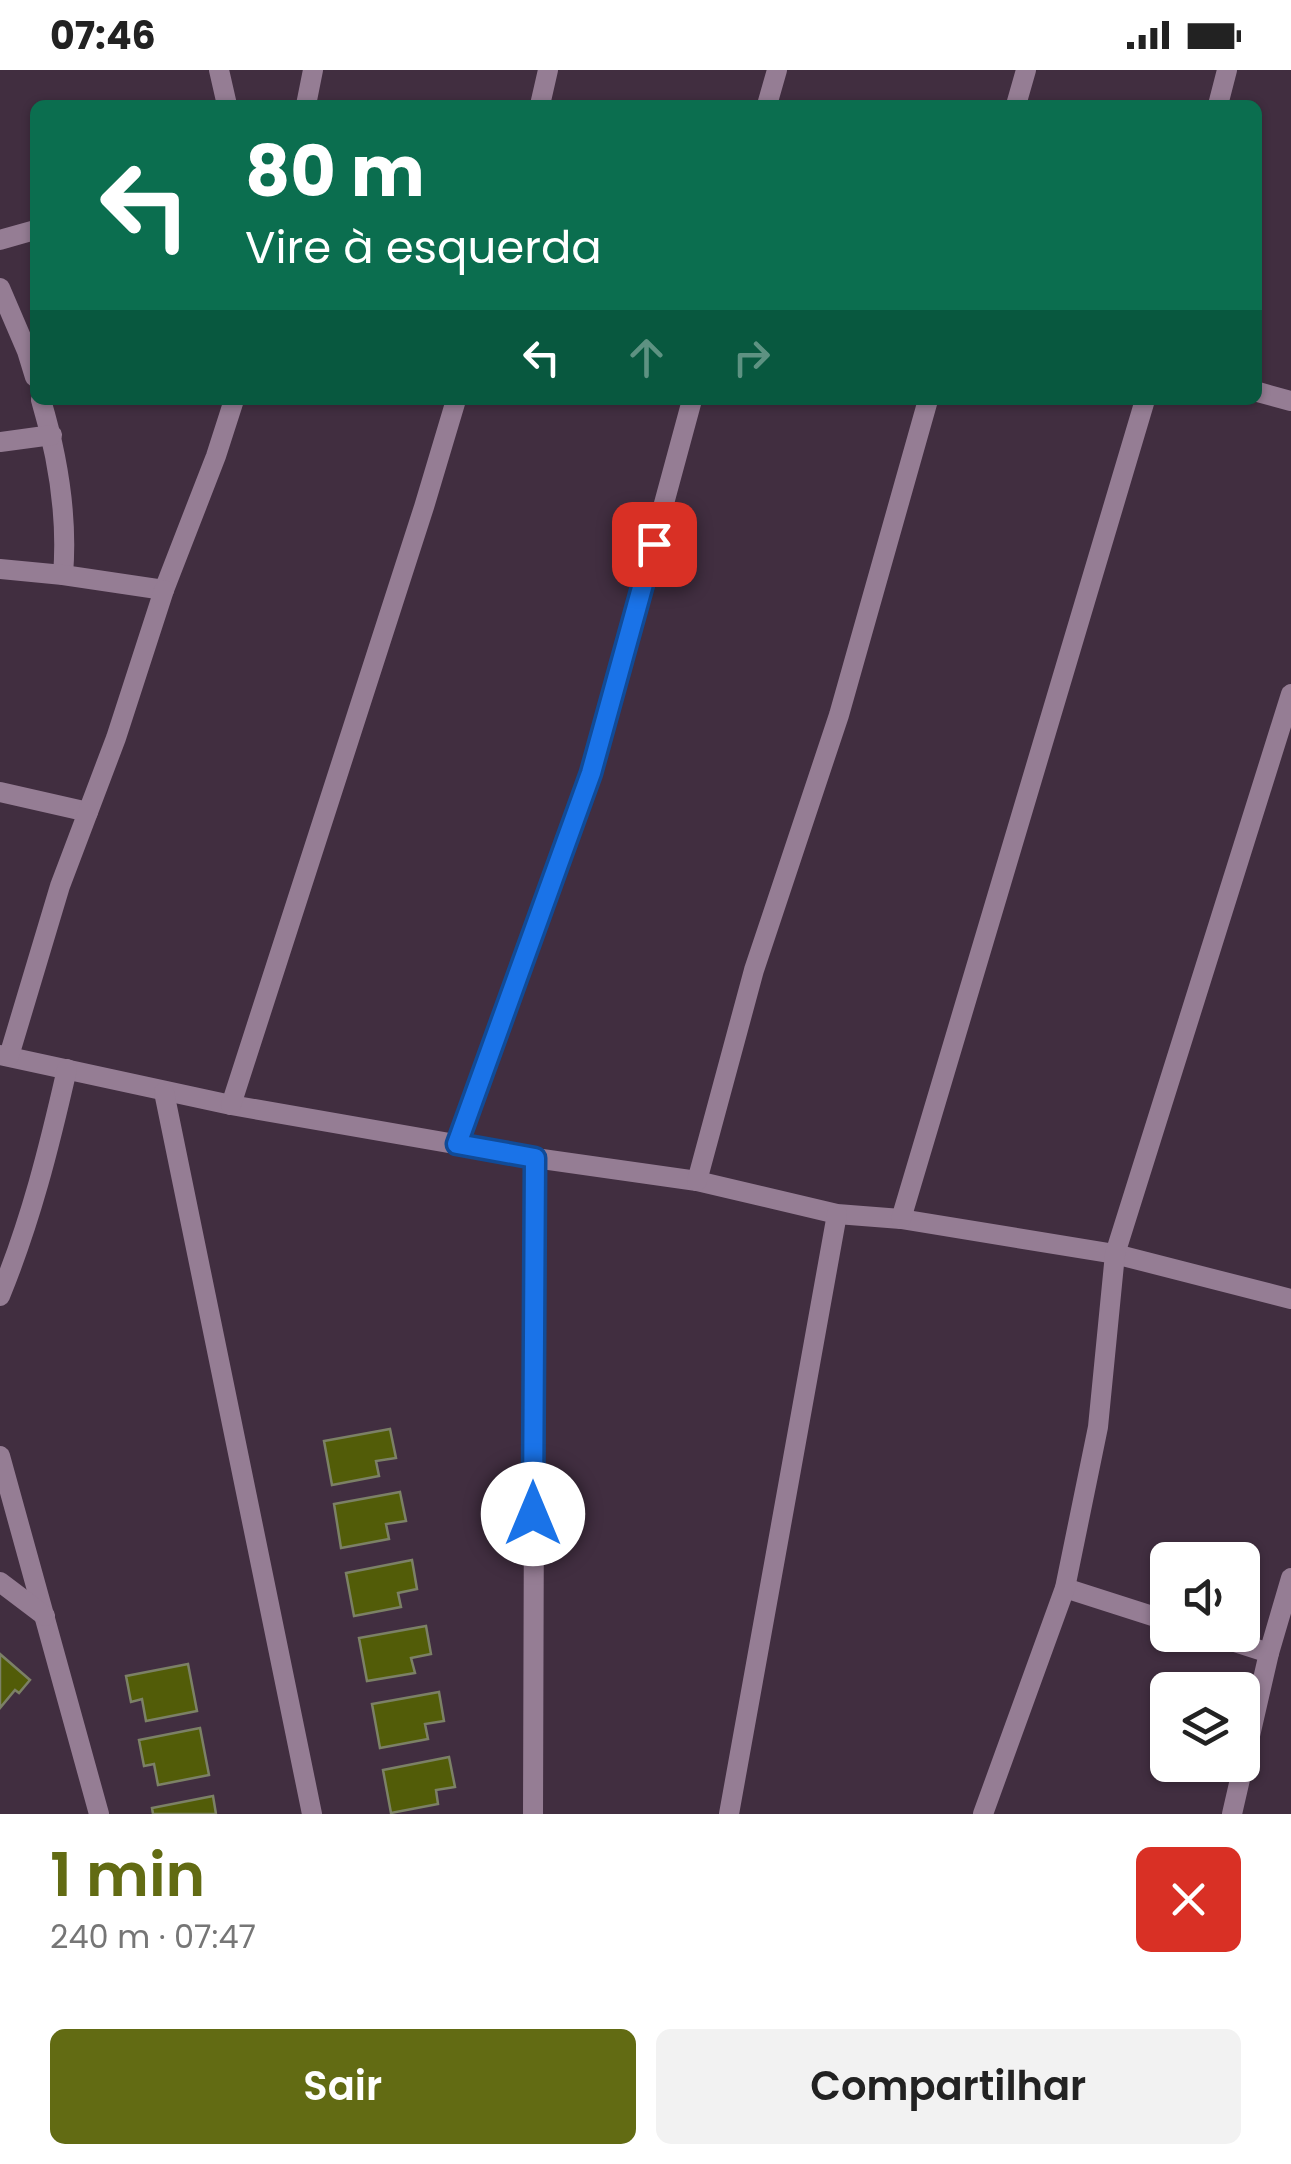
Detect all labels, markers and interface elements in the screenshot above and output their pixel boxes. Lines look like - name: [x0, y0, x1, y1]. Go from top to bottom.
- text: 07:46: [50, 9, 156, 62]
- text: 80 m: [245, 122, 425, 221]
- icon: left: [80, 140, 210, 270]
- text: Vire à esquerda: [245, 216, 602, 279]
- icon: left: [514, 330, 569, 385]
- icon: ahead: [619, 330, 674, 385]
- icon: right: [724, 330, 779, 385]
- pin: [612, 502, 697, 587]
- icon: arrive: [627, 517, 682, 572]
- position arrow: [481, 1462, 585, 1566]
- map controls: [1150, 1542, 1260, 1782]
- button: sound: [1150, 1542, 1260, 1652]
- button: layers: [1150, 1672, 1260, 1782]
- text: 1 min: [50, 1833, 205, 1917]
- button: close: [1136, 1847, 1241, 1952]
- text: 240 m · 07:47: [50, 1914, 256, 1959]
- button: Sair: [50, 2029, 636, 2144]
- button: Compartilhar: [656, 2029, 1241, 2144]

